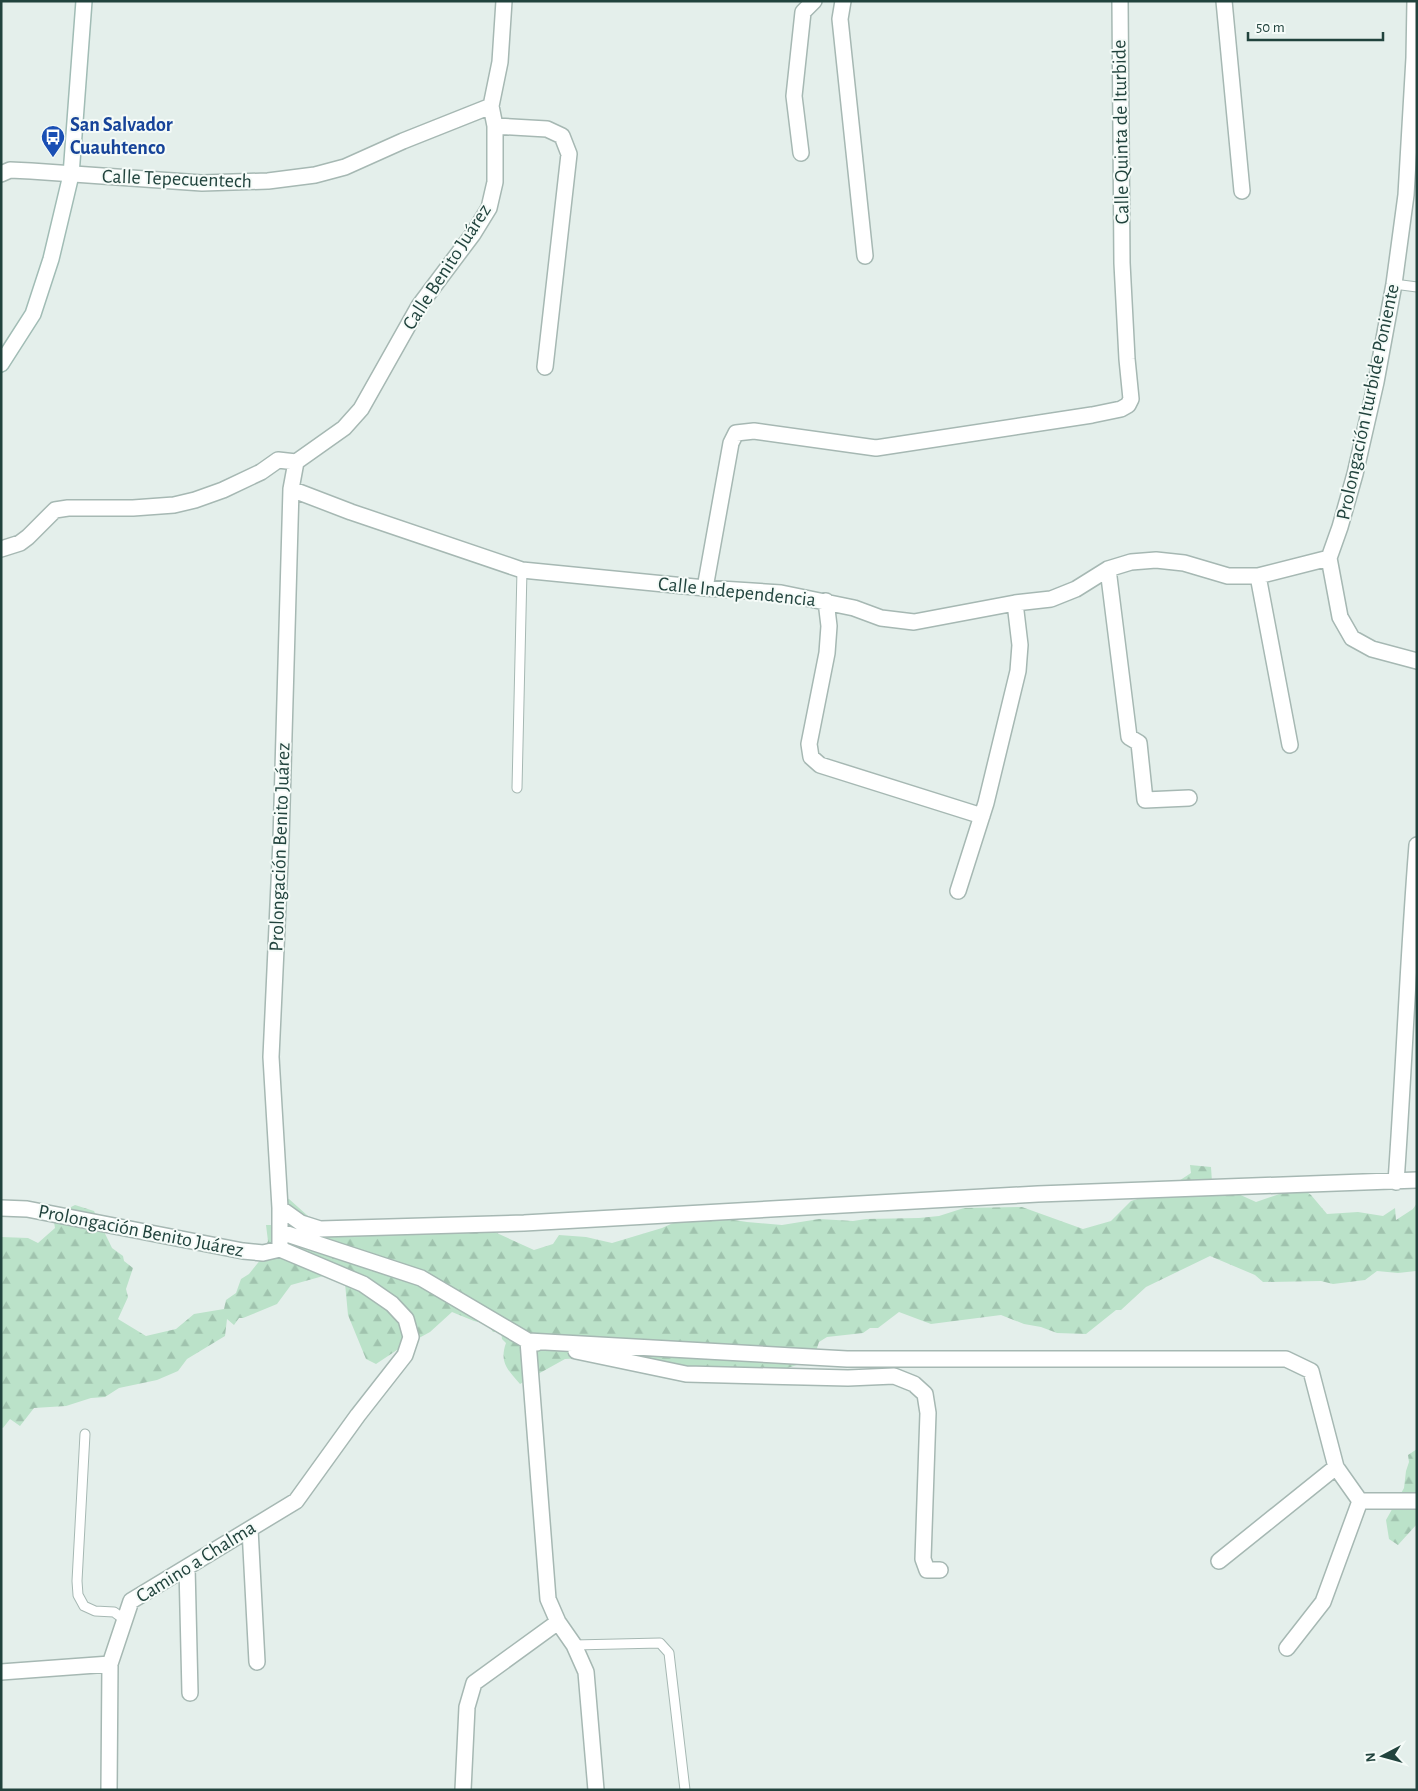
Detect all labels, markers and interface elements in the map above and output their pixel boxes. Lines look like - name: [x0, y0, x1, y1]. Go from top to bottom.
- scale bar: [1248, 10, 1383, 42]
- text: 50 m: [1256, 20, 1285, 35]
- street label: Calle Quinta de Iturbide: [1109, 39, 1133, 225]
- place label: San Salvador Cuauhtenco: [70, 115, 173, 158]
- bus stop icon: San Salvador Cuauhtenco: [40, 124, 66, 158]
- street label: Calle Tepecuentech: [102, 166, 252, 192]
- street label: Calle Benito Juárez: [399, 201, 495, 333]
- street label: Prolongación Iturbide Poniente: [1333, 282, 1403, 522]
- street label: Calle Independencia: [657, 574, 817, 610]
- street label: Prolongación Benito Juárez: [266, 742, 294, 952]
- street label: Prolongación Benito Juárez: [36, 1201, 246, 1261]
- street label: Camino a Chalma: [133, 1517, 259, 1607]
- north arrow: [1358, 1731, 1408, 1781]
- text: N: [1364, 1752, 1379, 1763]

